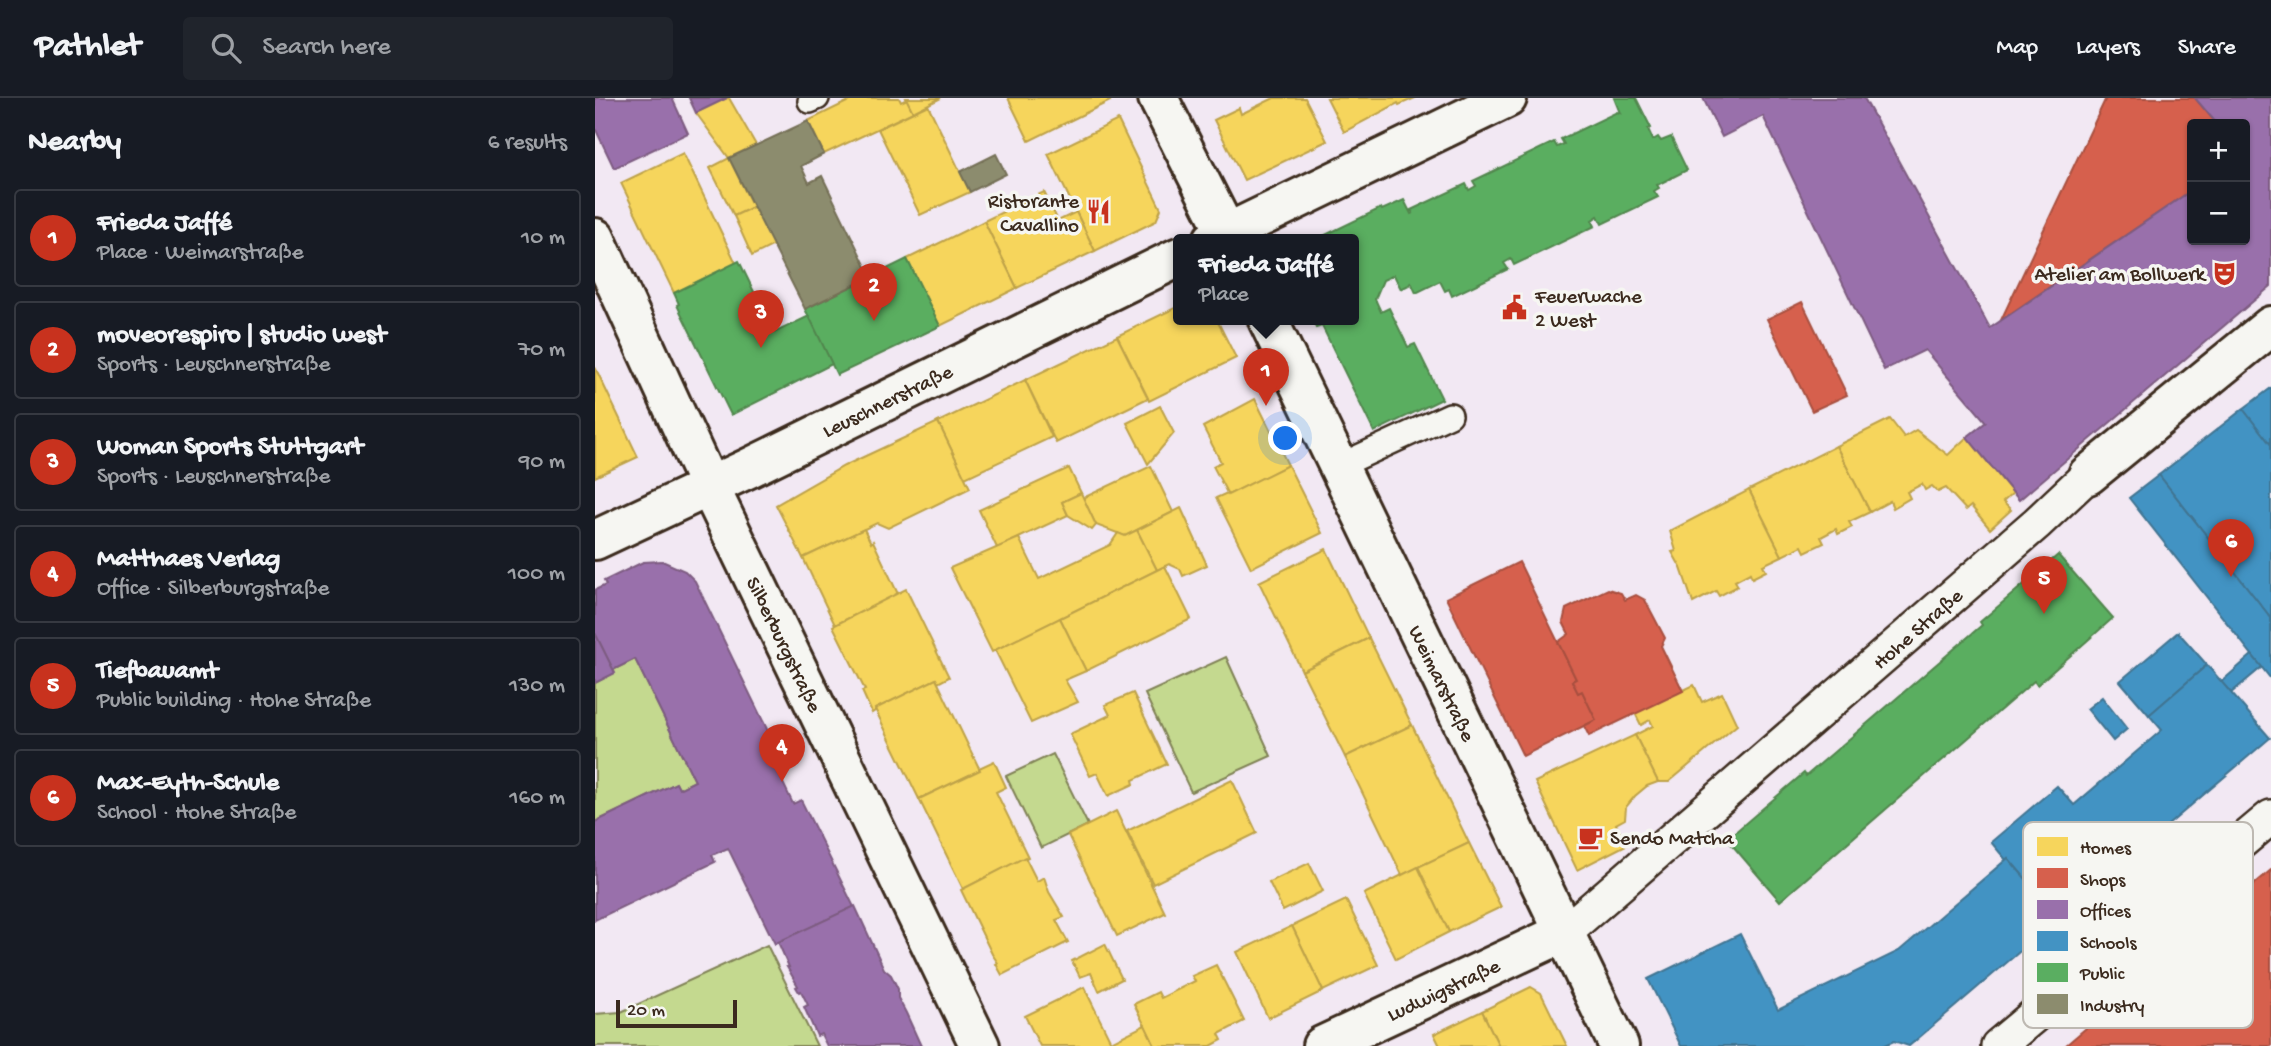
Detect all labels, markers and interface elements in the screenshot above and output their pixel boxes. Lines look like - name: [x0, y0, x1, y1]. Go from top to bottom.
- search box: [183, 17, 673, 80]
- text: Pathlet: [35, 29, 141, 67]
- icon: search: [207, 29, 245, 67]
- text: Search here: [263, 33, 391, 64]
- text: Map: [1996, 34, 2038, 63]
- text: Layers: [2076, 34, 2140, 63]
- text: Share: [2178, 34, 2236, 63]
- map controls: [2187, 119, 2250, 245]
- button: +: [2187, 119, 2250, 182]
- text: Nearby: [28, 126, 121, 161]
- text: 6 results: [488, 130, 567, 157]
- button: −: [2187, 182, 2250, 245]
- place label: Ristorante Cavallino: [988, 191, 1080, 240]
- restaurant icon: Ristorante Cavallino: [1085, 198, 1113, 226]
- text: Frieda Jaffé: [97, 209, 232, 240]
- text: 1: [48, 225, 58, 252]
- text: 10 m: [521, 225, 565, 252]
- popup: [1173, 234, 1359, 325]
- text: Place · Weimarstraße: [97, 240, 304, 267]
- text: Frieda Jaffé: [1199, 251, 1333, 282]
- theatre icon: Atelier am Bollwerk: [2211, 259, 2239, 287]
- pin: 2: [851, 263, 897, 321]
- place label: Atelier am Bollwerk: [2034, 264, 2208, 289]
- text: Place: [1199, 282, 1249, 309]
- place label: Feuerwache 2 West: [1534, 286, 1643, 335]
- pin: 3: [738, 290, 784, 348]
- public building icon: Feuerwache 2 West: [1501, 293, 1529, 321]
- text: moveorespiro | studio west: [97, 321, 386, 352]
- text: 2: [47, 337, 59, 364]
- text: 70 m: [518, 337, 565, 364]
- pin: 1: [1243, 348, 1289, 406]
- text: Sports · Leuschnerstraße: [97, 352, 330, 379]
- street label: Leuschnerstraße: [819, 360, 959, 445]
- your location: [1268, 421, 1302, 455]
- text: Woman Sports Stuttgart: [97, 433, 363, 464]
- text: 3: [47, 449, 59, 476]
- text: 90 m: [519, 449, 565, 476]
- text: Sports · Leuschnerstraße: [97, 464, 330, 491]
- pin: 6: [2208, 519, 2254, 577]
- text: Matthaes Verlag: [97, 545, 280, 576]
- pin: 5: [2021, 556, 2067, 614]
- text: 4: [48, 561, 58, 588]
- text: 100 m: [508, 561, 565, 588]
- street label: Silberburgstraße: [738, 574, 826, 718]
- text: Office · Silberburgstraße: [97, 576, 329, 603]
- street label: Hohe Straße: [1869, 584, 1970, 676]
- street label: Weimarstraße: [1401, 622, 1479, 748]
- text: Tiefbauamt: [97, 657, 218, 688]
- text: 5: [47, 673, 59, 700]
- text: 130 m: [509, 673, 565, 700]
- text: Public building · Hohe Straße: [97, 688, 371, 715]
- pin: 4: [759, 724, 805, 782]
- text: Max-Eyth-Schule: [97, 769, 279, 800]
- text: 6: [47, 785, 59, 812]
- text: 160 m: [509, 785, 565, 812]
- text: School · Hohe Straße: [97, 800, 296, 827]
- legend: [2023, 822, 2253, 1028]
- cafe icon: Sendo Matcha: [1576, 823, 1604, 851]
- place label: Sendo Matcha: [1610, 828, 1735, 853]
- text: Homes: [2080, 838, 2132, 861]
- text: Shops: [2080, 870, 2126, 893]
- text: Offices: [2080, 901, 2131, 924]
- text: Schools: [2080, 933, 2137, 956]
- street label: Ludwigstraße: [1384, 955, 1506, 1029]
- text: Public: [2079, 964, 2125, 987]
- text: Industry: [2080, 996, 2145, 1019]
- scale bar: [616, 997, 737, 1029]
- text: 20 m: [627, 1000, 665, 1023]

